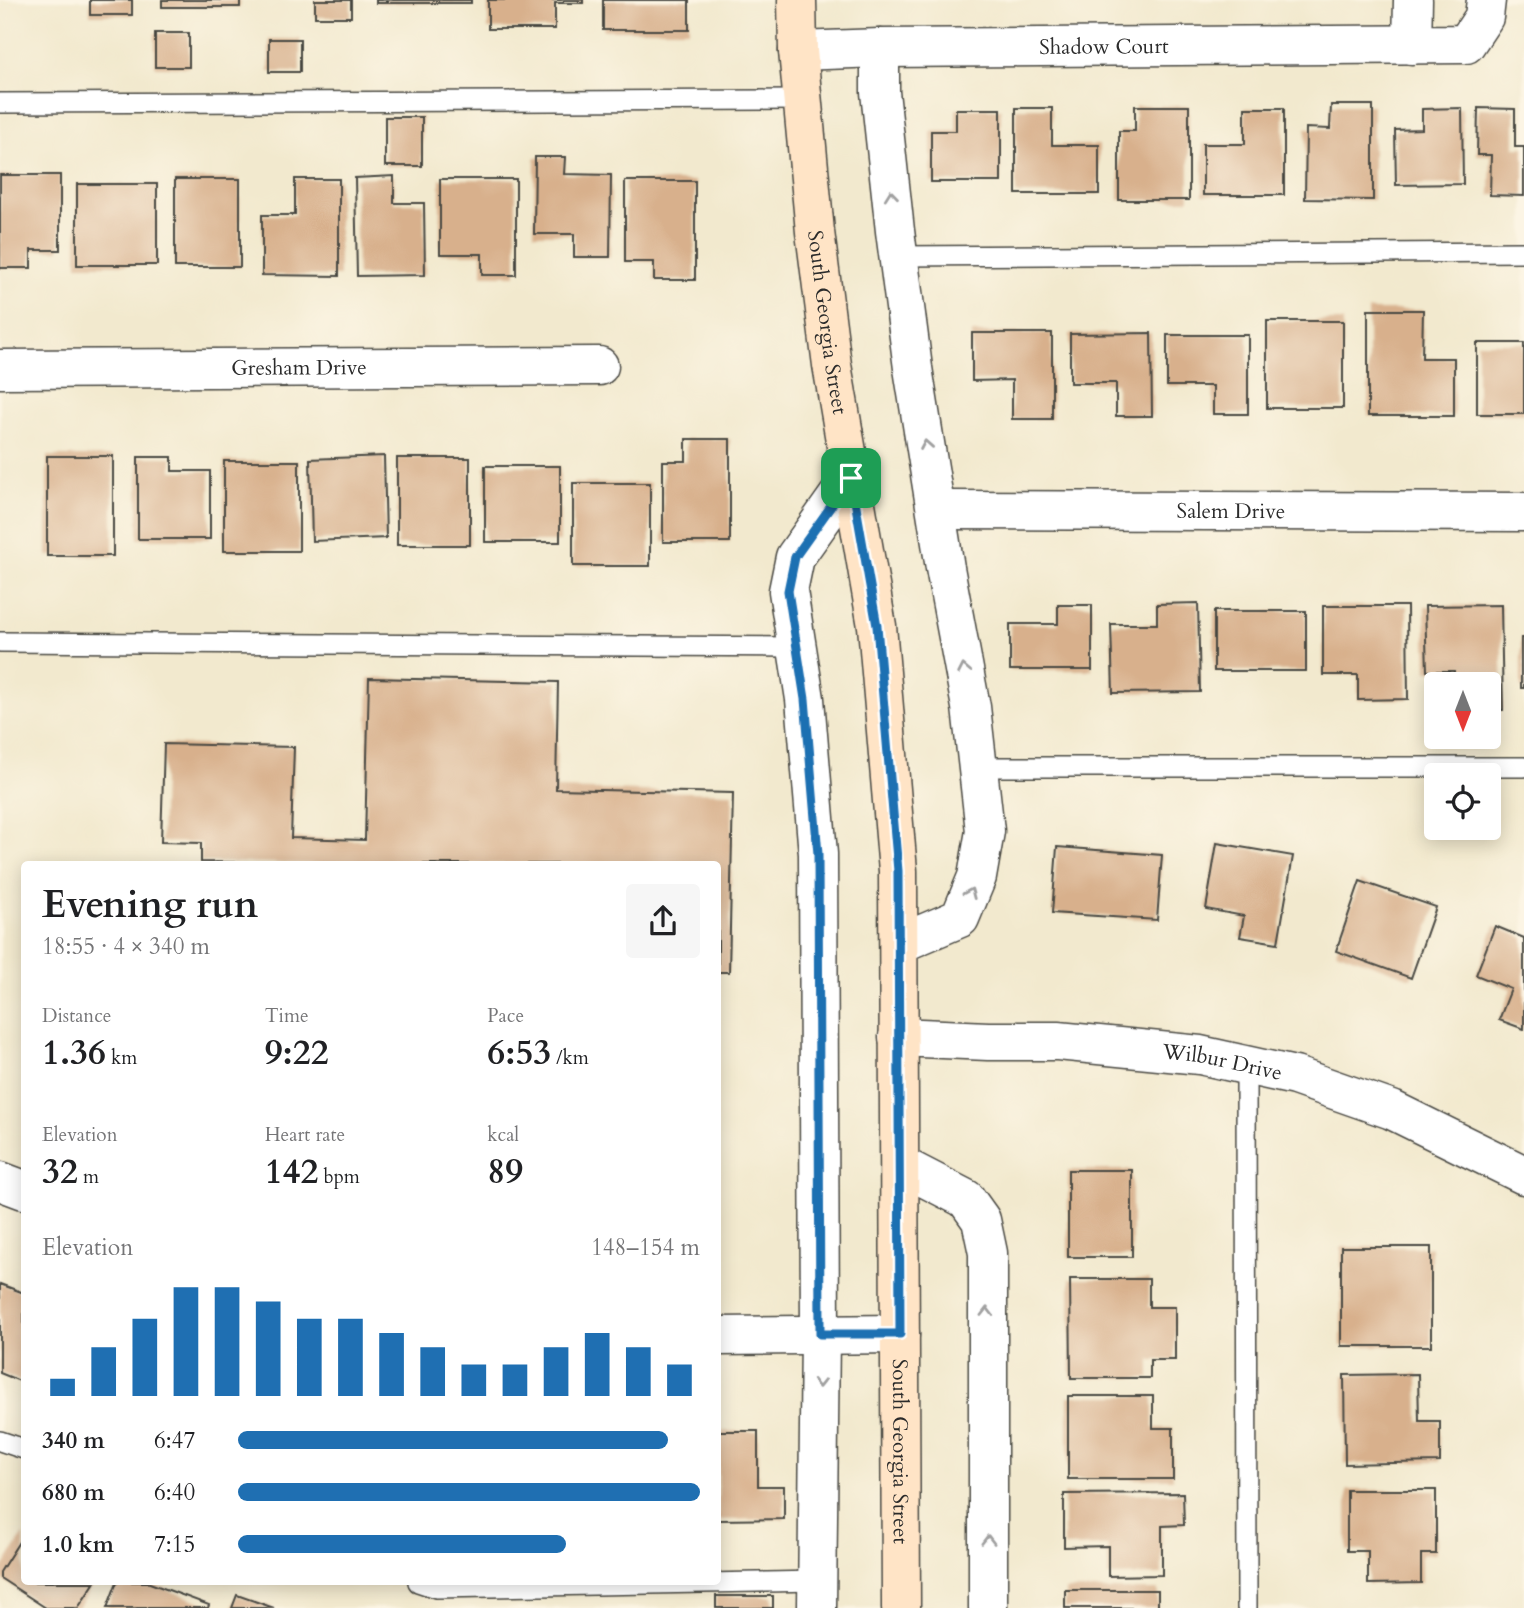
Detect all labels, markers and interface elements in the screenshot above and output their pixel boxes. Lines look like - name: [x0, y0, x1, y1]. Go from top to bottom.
- street label: Shadow Court: [1039, 32, 1169, 61]
- one-way arrow: [884, 190, 899, 201]
- street label: South Georgia Street: [800, 229, 855, 417]
- street label: Gresham Drive: [231, 353, 367, 382]
- one-way arrow: [919, 439, 934, 451]
- pin: [821, 448, 881, 508]
- icon: arrive: [832, 459, 870, 497]
- street label: Salem Drive: [1177, 496, 1285, 526]
- one-way arrow: [957, 663, 972, 675]
- north arrow: [1424, 672, 1502, 749]
- map controls: [1424, 672, 1501, 840]
- button: locate: [1424, 763, 1501, 840]
- text: Evening run: [42, 879, 258, 931]
- button: share: [626, 884, 700, 958]
- one-way arrow: [962, 888, 976, 900]
- text: 18:55 · 4 × 340 m: [42, 931, 210, 962]
- text: Distance: [42, 1003, 111, 1029]
- text: Time: [265, 1003, 309, 1029]
- text: Pace: [487, 1003, 524, 1029]
- text: 1.36: [42, 1029, 106, 1077]
- text: 9:22: [265, 1029, 329, 1077]
- text: 6:53: [487, 1029, 551, 1077]
- street label: Wilbur Drive: [1160, 1037, 1285, 1087]
- text: km: [106, 1045, 137, 1071]
- text: /km: [551, 1045, 589, 1071]
- text: Elevation: [42, 1122, 117, 1148]
- text: Heart rate: [265, 1122, 345, 1148]
- text: kcal: [487, 1122, 519, 1148]
- text: 32: [42, 1148, 78, 1196]
- text: 142: [265, 1148, 318, 1196]
- text: 89: [487, 1148, 523, 1196]
- text: m: [78, 1164, 99, 1190]
- text: bpm: [318, 1164, 360, 1190]
- text: Elevation: [42, 1232, 133, 1263]
- text: 148–154 m: [591, 1232, 700, 1263]
- one-way arrow: [979, 1307, 995, 1317]
- street label: South Georgia Street: [885, 1359, 915, 1544]
- one-way arrow: [811, 1379, 827, 1389]
- text: 340 m: [42, 1425, 105, 1456]
- text: 6:47: [154, 1425, 195, 1456]
- text: 680 m: [42, 1477, 105, 1508]
- text: 6:40: [154, 1477, 195, 1508]
- text: 1.0 km: [42, 1529, 114, 1560]
- text: 7:15: [154, 1529, 195, 1560]
- one-way arrow: [980, 1534, 996, 1545]

